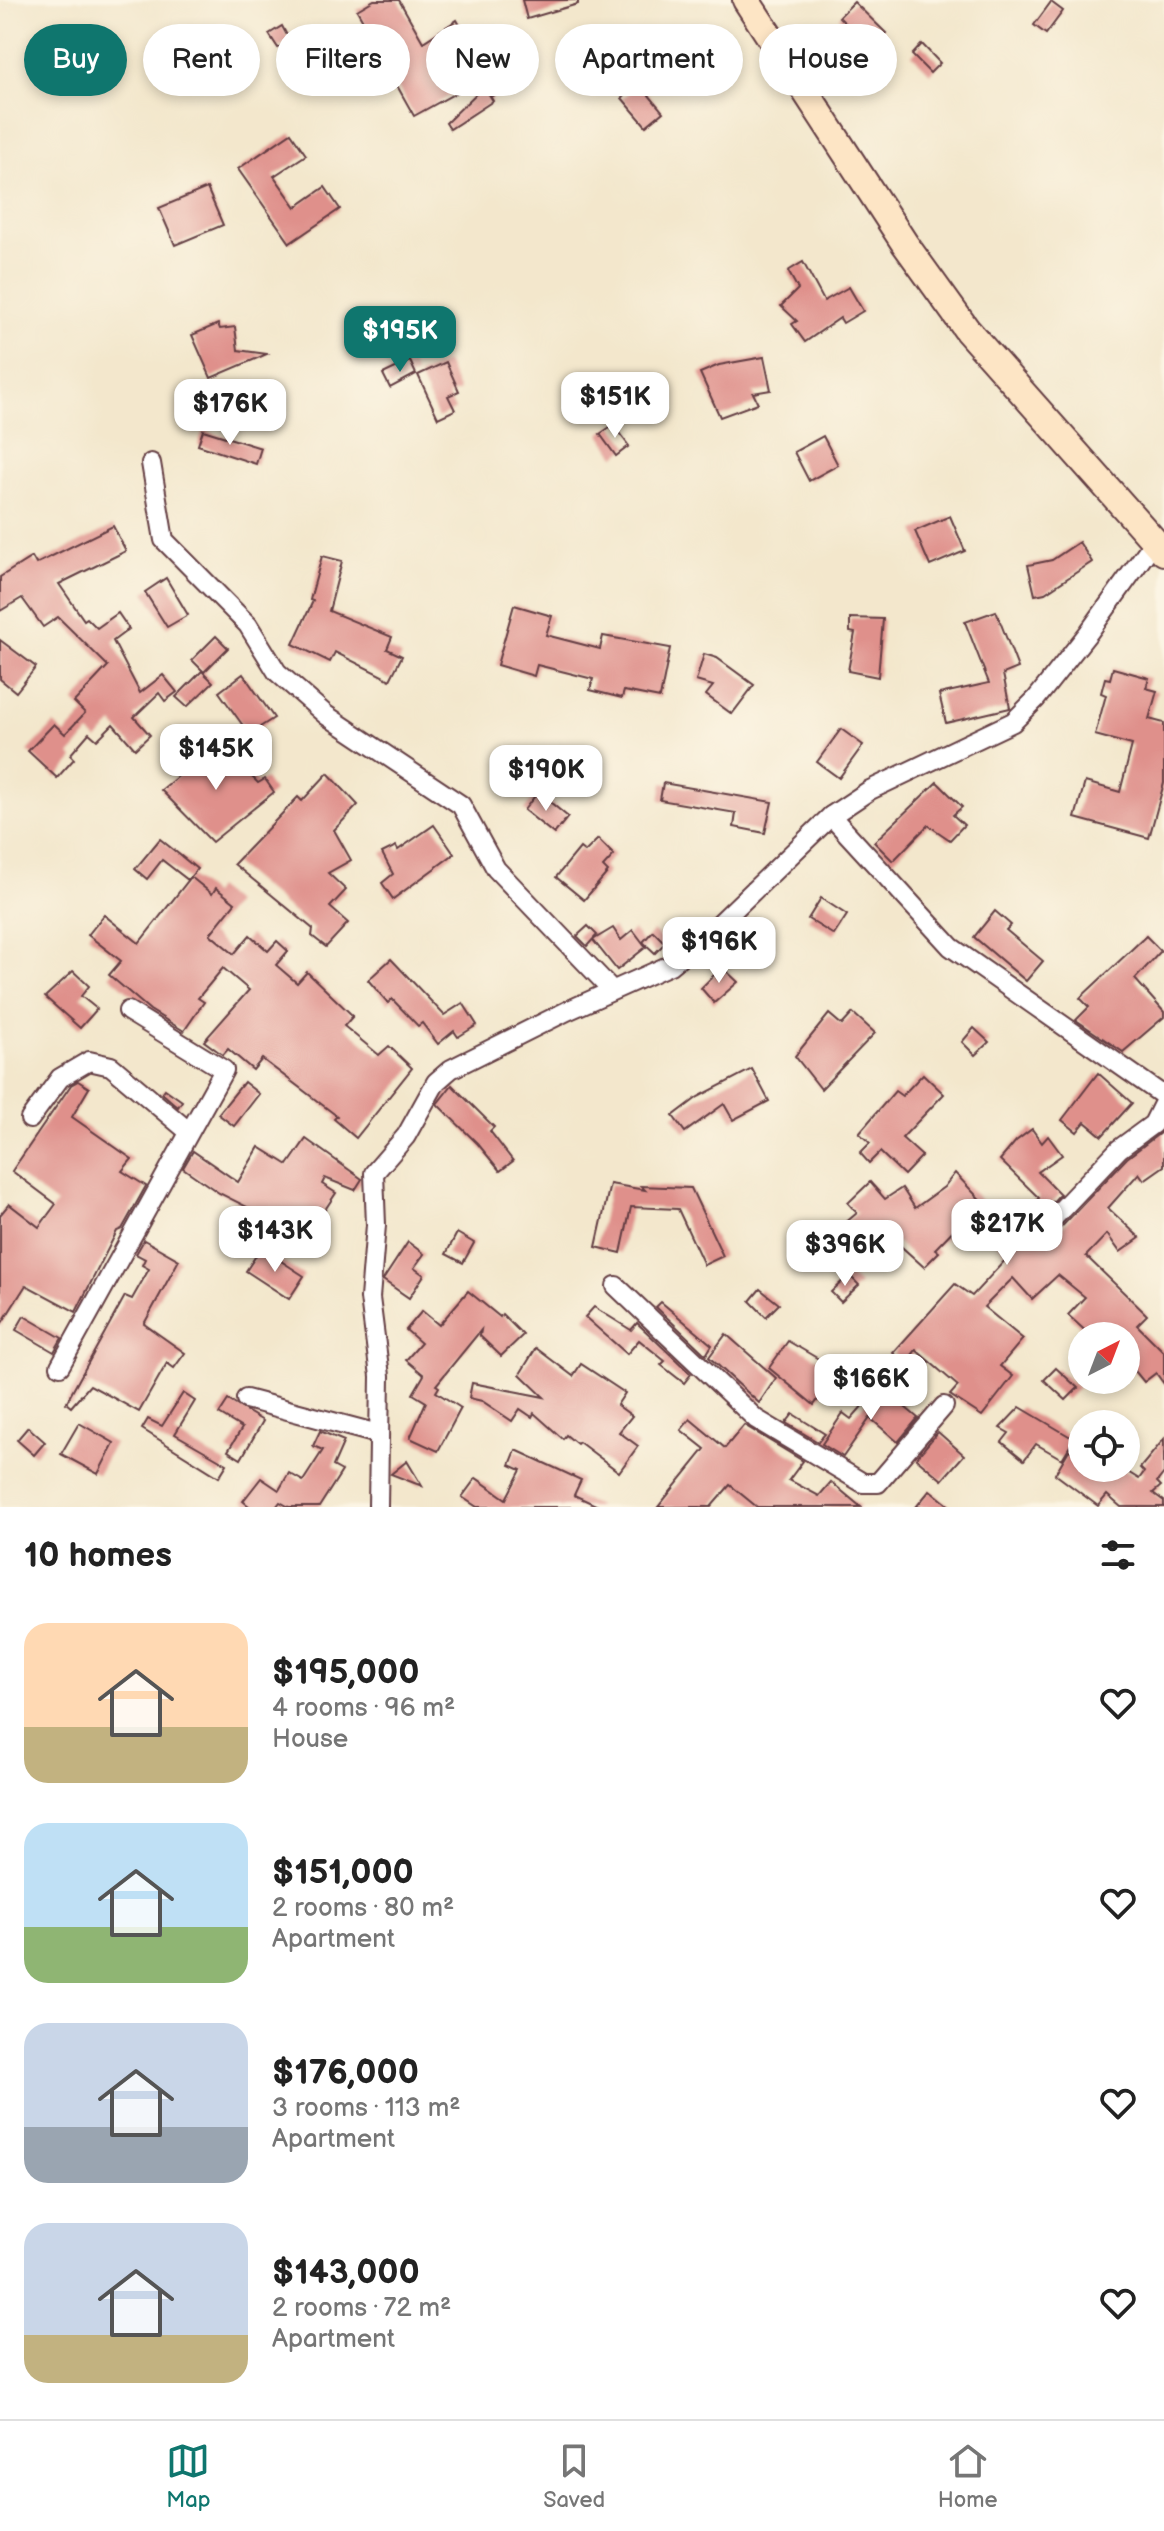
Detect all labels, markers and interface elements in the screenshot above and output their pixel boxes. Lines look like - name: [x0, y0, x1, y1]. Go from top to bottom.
- chip: Buy: [24, 24, 127, 96]
- chip: Rent: [143, 24, 260, 96]
- chip: Filters: [276, 24, 410, 96]
- chip: New: [426, 24, 539, 96]
- chip: Apartment: [555, 24, 743, 96]
- chip: House: [759, 24, 897, 96]
- pin: $195K: [344, 306, 456, 374]
- text: $195K: [362, 316, 438, 347]
- pin: $151K: [559, 372, 671, 440]
- pin: $176K: [174, 379, 286, 447]
- text: $151K: [579, 382, 651, 413]
- text: $176K: [192, 389, 268, 420]
- pin: $145K: [160, 724, 272, 792]
- text: $145K: [178, 734, 254, 765]
- pin: $190K: [490, 745, 602, 813]
- text: $190K: [507, 755, 585, 786]
- pin: $196K: [663, 917, 775, 985]
- text: $196K: [681, 927, 757, 958]
- pin: $217K: [951, 1199, 1063, 1267]
- pin: $143K: [219, 1206, 331, 1274]
- text: $217K: [969, 1209, 1045, 1240]
- text: $143K: [237, 1216, 313, 1247]
- pin: $396K: [789, 1220, 901, 1288]
- text: $396K: [805, 1230, 886, 1261]
- north arrow: [1068, 1322, 1140, 1394]
- map controls: [1068, 1322, 1140, 1482]
- pin: $166K: [815, 1354, 927, 1422]
- text: $166K: [832, 1364, 910, 1395]
- button: locate: [1068, 1410, 1140, 1482]
- icon: filters: [1096, 1533, 1140, 1577]
- text: 10 homes: [24, 1535, 172, 1576]
- text: $195,000: [272, 1652, 419, 1693]
- icon: home: [88, 1655, 184, 1751]
- icon: heart: [1096, 1681, 1140, 1725]
- text: 4 rooms · 96 m²: [272, 1693, 455, 1724]
- text: House: [272, 1724, 348, 1755]
- text: $151,000: [272, 1852, 414, 1893]
- icon: home: [88, 1855, 184, 1951]
- icon: heart: [1096, 1881, 1140, 1925]
- text: 2 rooms · 80 m²: [272, 1893, 454, 1924]
- text: Apartment: [272, 1924, 395, 1955]
- text: $176,000: [272, 2052, 419, 2093]
- icon: home: [88, 2055, 184, 2151]
- icon: heart: [1096, 2081, 1140, 2125]
- text: 3 rooms · 113 m²: [272, 2093, 461, 2124]
- text: Apartment: [272, 2124, 395, 2155]
- text: $143,000: [272, 2252, 420, 2293]
- icon: home: [88, 2255, 184, 2351]
- icon: heart: [1096, 2281, 1140, 2325]
- text: 2 rooms · 72 m²: [272, 2293, 451, 2324]
- text: Apartment: [272, 2324, 395, 2355]
- tab: Map: [166, 2439, 211, 2514]
- tab: Saved: [543, 2439, 605, 2514]
- tab: Home: [938, 2439, 998, 2514]

